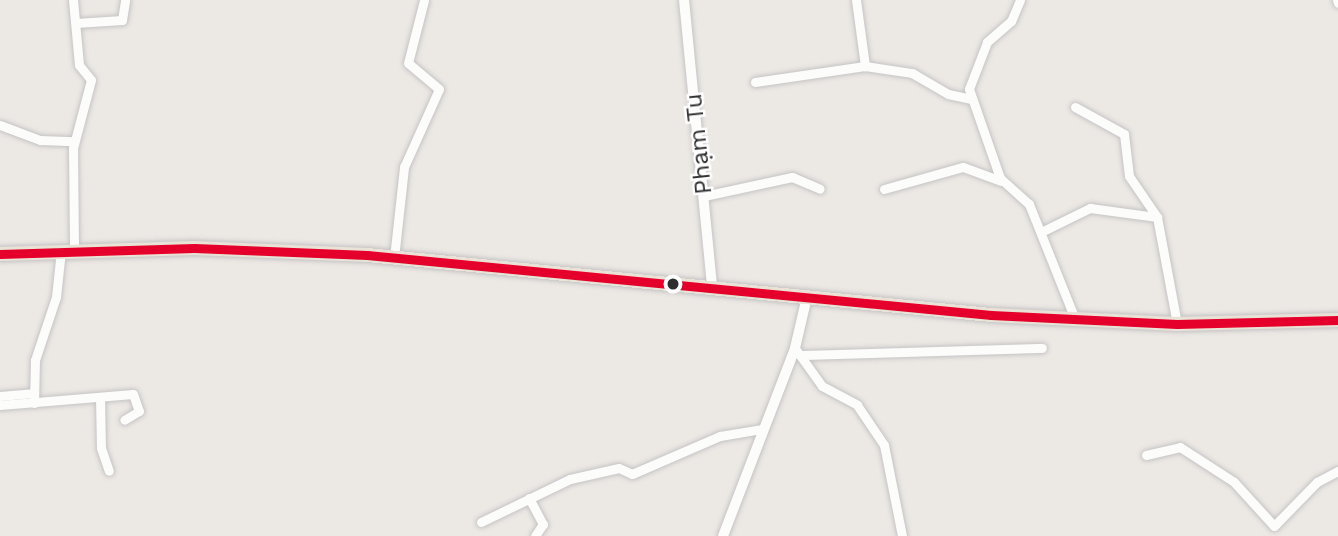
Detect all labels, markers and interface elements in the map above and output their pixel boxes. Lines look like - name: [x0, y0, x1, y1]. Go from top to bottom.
- street label: Phạm Tu: [679, 92, 719, 196]
- unlabelled marker: [666, 277, 680, 291]

